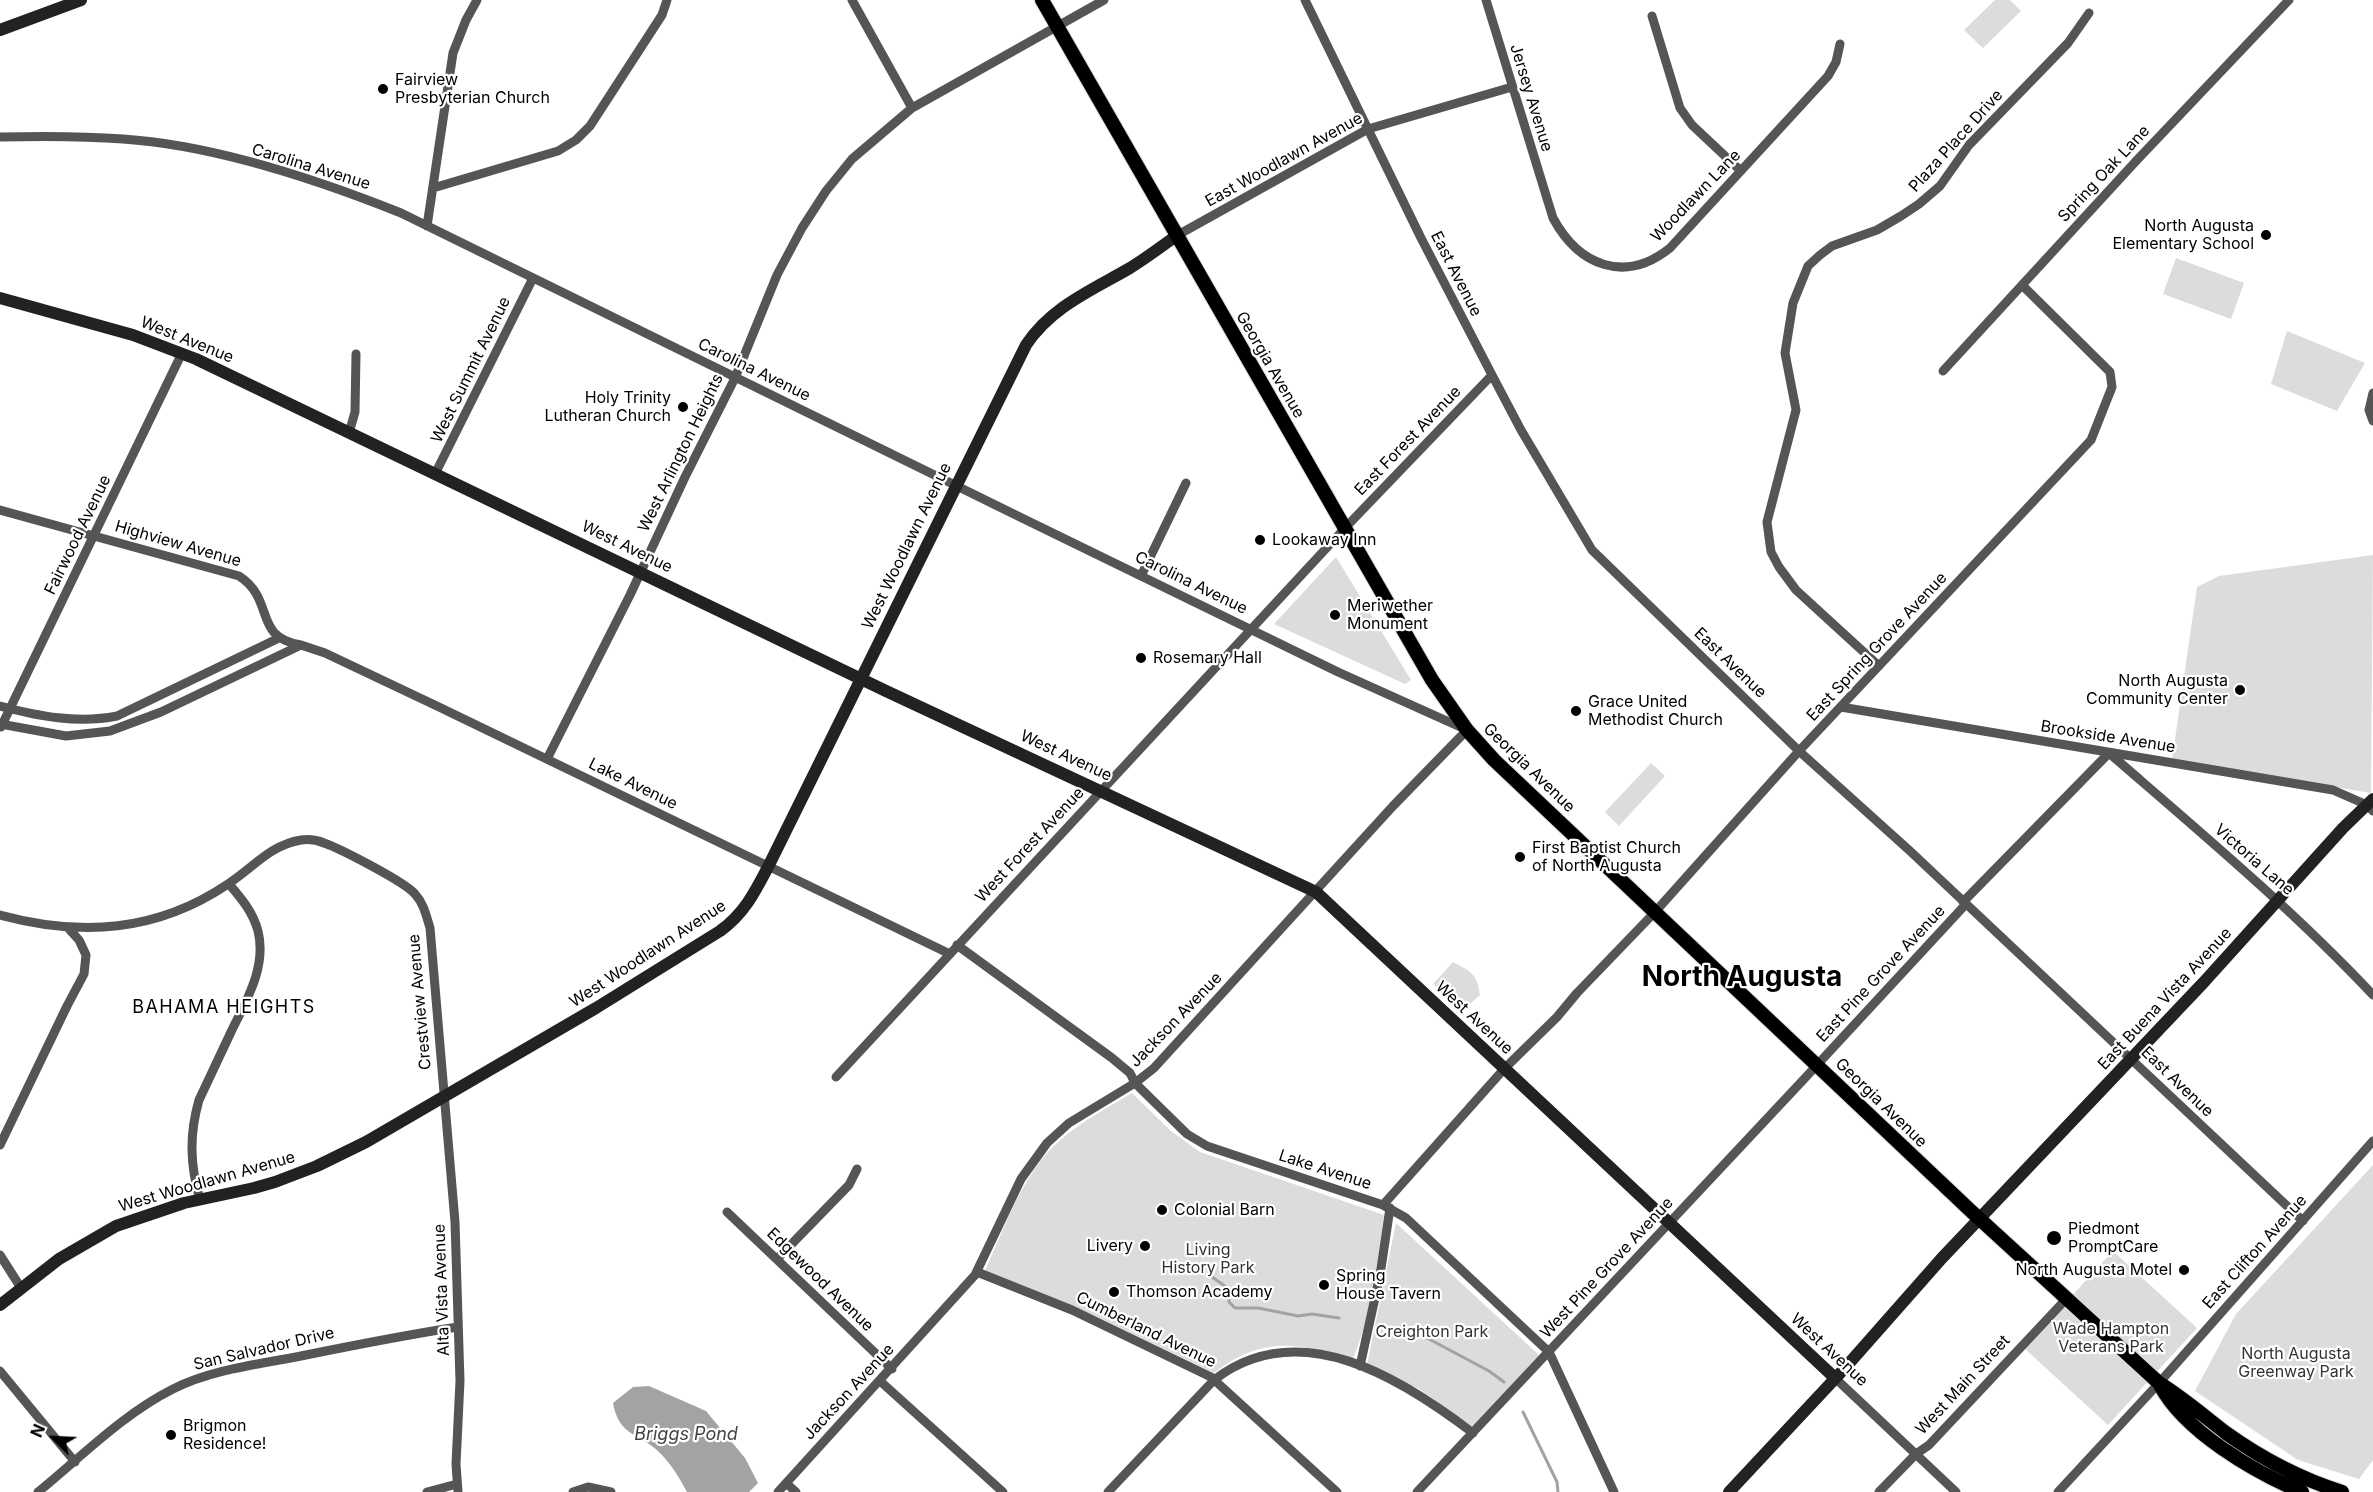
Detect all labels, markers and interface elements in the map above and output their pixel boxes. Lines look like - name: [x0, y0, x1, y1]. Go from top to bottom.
- street label: Jersey Avenue: [1505, 42, 1557, 154]
- place label: Fairview Presbyterian Church: [395, 70, 550, 108]
- marker: Fairview Presbyterian Church: [376, 82, 390, 96]
- street label: Plaza Place Drive: [1905, 86, 2007, 196]
- street label: East Woodlawn Avenue: [1202, 109, 1366, 211]
- street label: Spring Oak Lane: [2054, 122, 2154, 226]
- street label: Carolina Avenue: [249, 140, 373, 194]
- street label: Woodlawn Lane: [1647, 146, 1745, 246]
- place label: North Augusta Elementary School: [2112, 216, 2254, 254]
- street label: East Avenue: [1426, 228, 1486, 320]
- marker: North Augusta Elementary School: [2259, 228, 2273, 242]
- street label: West Summit Avenue: [427, 294, 515, 446]
- street label: Georgia Avenue: [1232, 308, 1308, 422]
- street label: West Avenue: [138, 313, 236, 367]
- street label: Carolina Avenue: [695, 334, 813, 406]
- street label: West Arlington Heights: [634, 371, 728, 535]
- street label: East Forest Avenue: [1351, 382, 1465, 500]
- place label: Holy Trinity Lutheran Church: [545, 388, 671, 426]
- marker: Holy Trinity Lutheran Church: [676, 400, 690, 414]
- street label: West Woodlawn Avenue: [858, 460, 956, 632]
- street label: Fairwood Avenue: [41, 472, 115, 598]
- street label: Highview Avenue: [113, 517, 243, 571]
- street label: West Avenue: [578, 517, 676, 577]
- place label: Lookaway Inn: [1272, 530, 1377, 550]
- marker: Lookaway Inn: [1253, 533, 1267, 547]
- street label: Carolina Avenue: [1132, 547, 1250, 619]
- street label: East Spring Grove Avenue: [1803, 569, 1951, 725]
- place label: Meriwether Monument: [1347, 596, 1433, 634]
- marker: Meriwether Monument: [1328, 608, 1342, 622]
- street label: East Avenue: [1690, 624, 1770, 702]
- place label: Rosemary Hall: [1153, 648, 1262, 668]
- marker: Rosemary Hall: [1134, 651, 1148, 665]
- place label: North Augusta Community Center: [2086, 671, 2228, 709]
- marker: North Augusta Community Center: [2233, 683, 2247, 697]
- place label: Grace United Methodist Church: [1588, 692, 1723, 730]
- marker: Grace United Methodist Church: [1569, 704, 1583, 718]
- street label: Brookside Avenue: [2039, 717, 2177, 757]
- street label: Georgia Avenue: [1479, 719, 1579, 817]
- street label: West Avenue: [1017, 726, 1115, 786]
- street label: Lake Avenue: [585, 754, 681, 814]
- street label: West Forest Avenue: [972, 783, 1088, 907]
- street label: Victoria Lane: [2210, 820, 2298, 900]
- place label: First Baptist Church of North Augusta: [1532, 838, 1681, 876]
- marker: First Baptist Church of North Augusta: [1513, 850, 1527, 864]
- street label: West Woodlawn Avenue: [566, 896, 730, 1012]
- street label: East Pine Grove Avenue: [1813, 902, 1949, 1046]
- street label: East Buena Vista Avenue: [2094, 924, 2236, 1074]
- street label: Crestview Avenue: [404, 933, 436, 1071]
- district label: North Augusta: [1642, 961, 1842, 995]
- street label: Jackson Avenue: [1126, 969, 1226, 1071]
- street label: West Avenue: [1431, 977, 1517, 1059]
- district label: BAHAMA HEIGHTS: [132, 997, 316, 1019]
- street label: East Avenue: [2137, 1043, 2217, 1121]
- street label: Georgia Avenue: [1831, 1054, 1931, 1152]
- street label: Lake Avenue: [1276, 1146, 1374, 1194]
- street label: West Woodlawn Avenue: [117, 1148, 297, 1216]
- street label: East Clifton Avenue: [2199, 1191, 2311, 1313]
- street label: West Pine Grove Avenue: [1537, 1194, 1677, 1342]
- place label: Colonial Barn: [1174, 1200, 1275, 1220]
- marker: Colonial Barn: [1155, 1203, 1169, 1217]
- place label: Piedmont PromptCare: [2068, 1219, 2158, 1257]
- street label: Alta Vista Avenue: [430, 1224, 454, 1356]
- street label: Edgewood Avenue: [763, 1224, 877, 1336]
- marker: Piedmont PromptCare: [2045, 1229, 2063, 1247]
- place label: Livery: [1087, 1236, 1133, 1256]
- marker: Livery: [1138, 1239, 1152, 1253]
- park label: Living History Park: [1162, 1240, 1254, 1278]
- place label: North Augusta Motel: [2016, 1260, 2172, 1280]
- marker: North Augusta Motel: [2177, 1263, 2191, 1277]
- place label: Spring House Tavern: [1336, 1266, 1441, 1304]
- marker: Spring House Tavern: [1317, 1278, 1331, 1292]
- place label: Thomson Academy: [1126, 1282, 1273, 1302]
- marker: Thomson Academy: [1107, 1285, 1121, 1299]
- street label: Cumberland Avenue: [1073, 1288, 1219, 1372]
- street label: West Avenue: [1786, 1309, 1872, 1391]
- park label: Wade Hampton Veterans Park: [2053, 1319, 2169, 1357]
- park label: Creighton Park: [1376, 1322, 1488, 1342]
- street label: San Salvador Drive: [192, 1323, 336, 1375]
- street label: West Main Street: [1912, 1331, 2014, 1439]
- street label: Jackson Avenue: [800, 1340, 898, 1444]
- park label: North Augusta Greenway Park: [2238, 1344, 2354, 1382]
- north arrow: [24, 1408, 84, 1468]
- place label: Brigmon Residence!: [183, 1416, 266, 1454]
- text: N: [26, 1421, 49, 1440]
- water label: Briggs Pond: [634, 1424, 738, 1446]
- marker: Brigmon Residence!: [164, 1428, 178, 1442]

